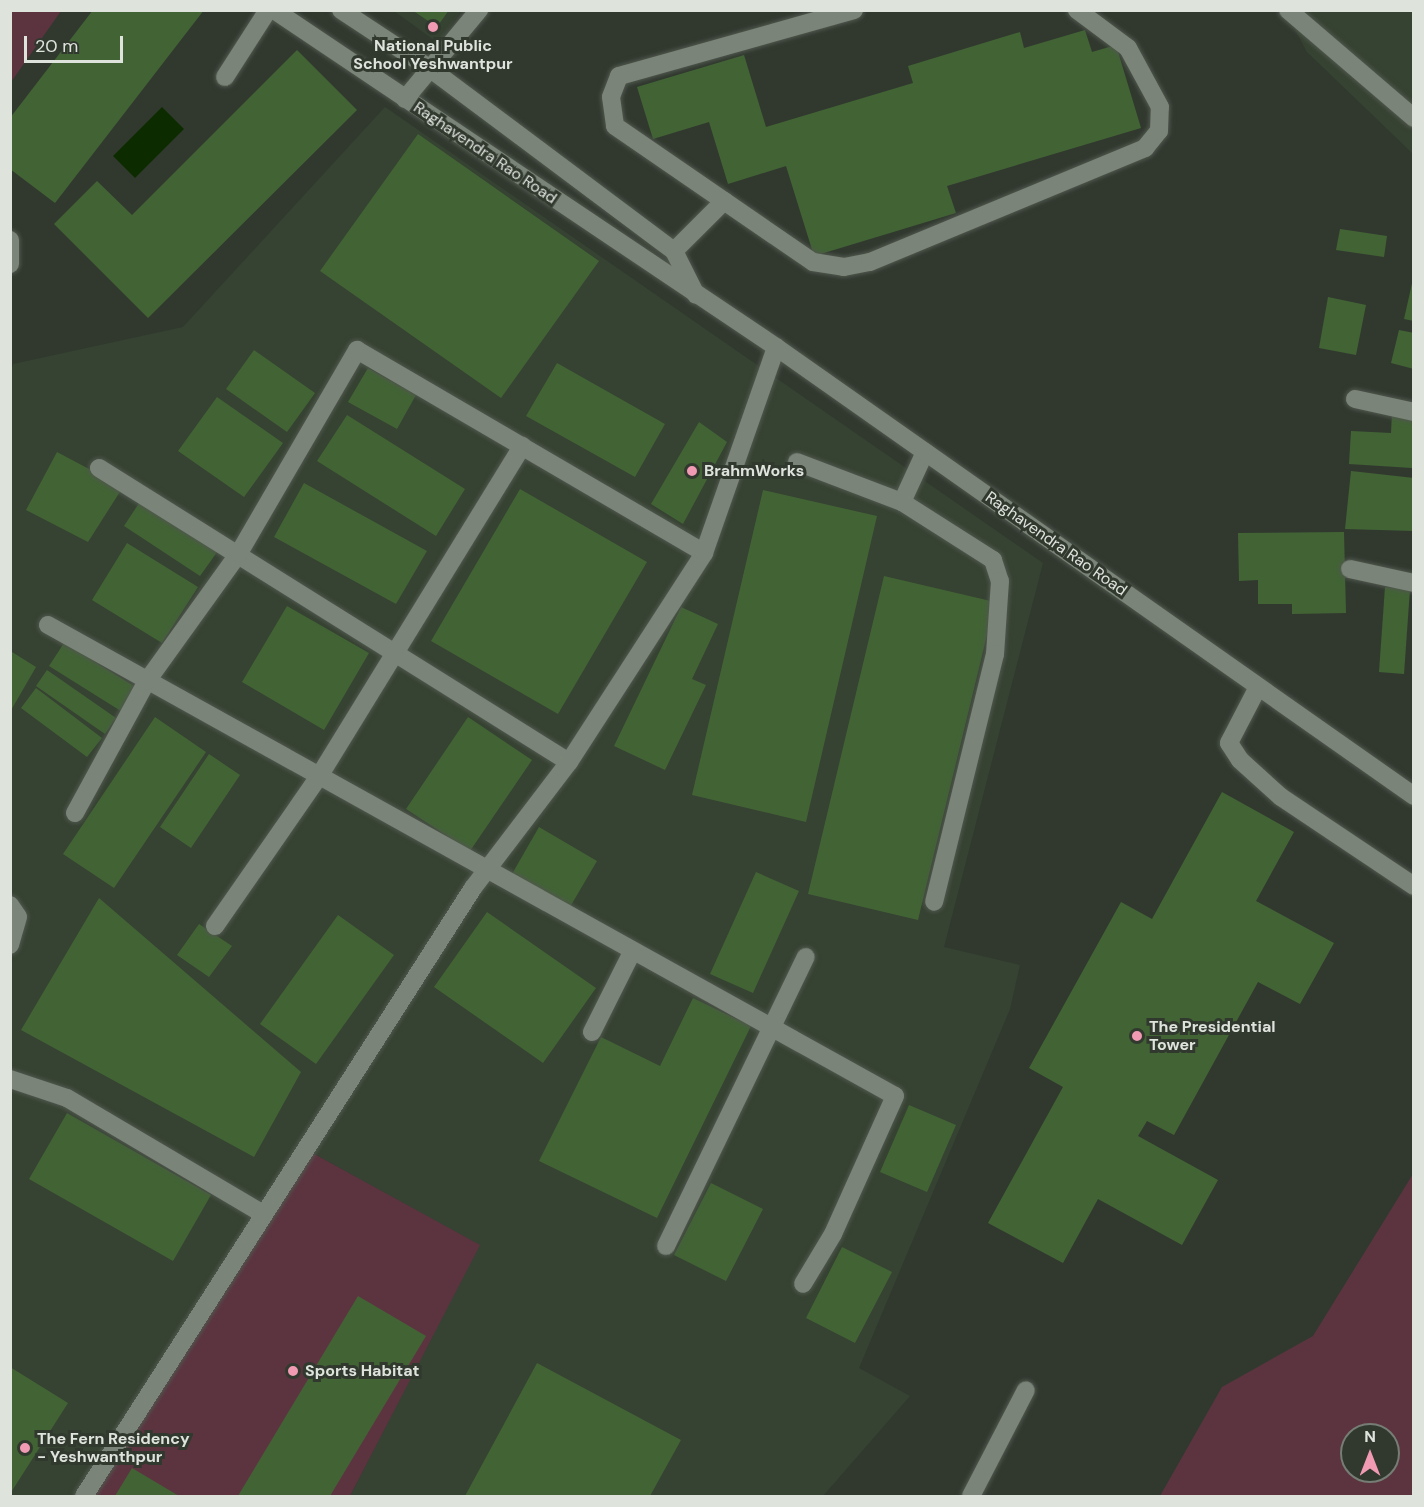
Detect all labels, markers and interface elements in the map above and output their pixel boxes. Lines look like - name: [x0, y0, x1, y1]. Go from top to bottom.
- marker: National Public School Yeshwantpur: [426, 20, 440, 34]
- scale bar: [27, 24, 126, 62]
- text: 20 m: [35, 34, 78, 58]
- place label: National Public School Yeshwantpur: [353, 36, 513, 74]
- street label: Raghavendra Rao Road: [410, 98, 560, 208]
- place label: BrahmWorks: [704, 461, 804, 481]
- marker: BrahmWorks: [685, 464, 699, 478]
- street label: Raghavendra Rao Road: [981, 488, 1131, 600]
- place label: The Presidential Tower: [1149, 1017, 1276, 1055]
- marker: The Presidential Tower: [1130, 1029, 1144, 1043]
- place label: Sports Habitat: [305, 1361, 419, 1381]
- marker: Sports Habitat: [286, 1364, 300, 1378]
- north arrow: [1340, 1423, 1400, 1483]
- text: N: [1364, 1426, 1376, 1447]
- place label: The Fern Residency - Yeshwanthpur: [37, 1429, 190, 1467]
- marker: The Fern Residency - Yeshwanthpur: [18, 1441, 32, 1455]

